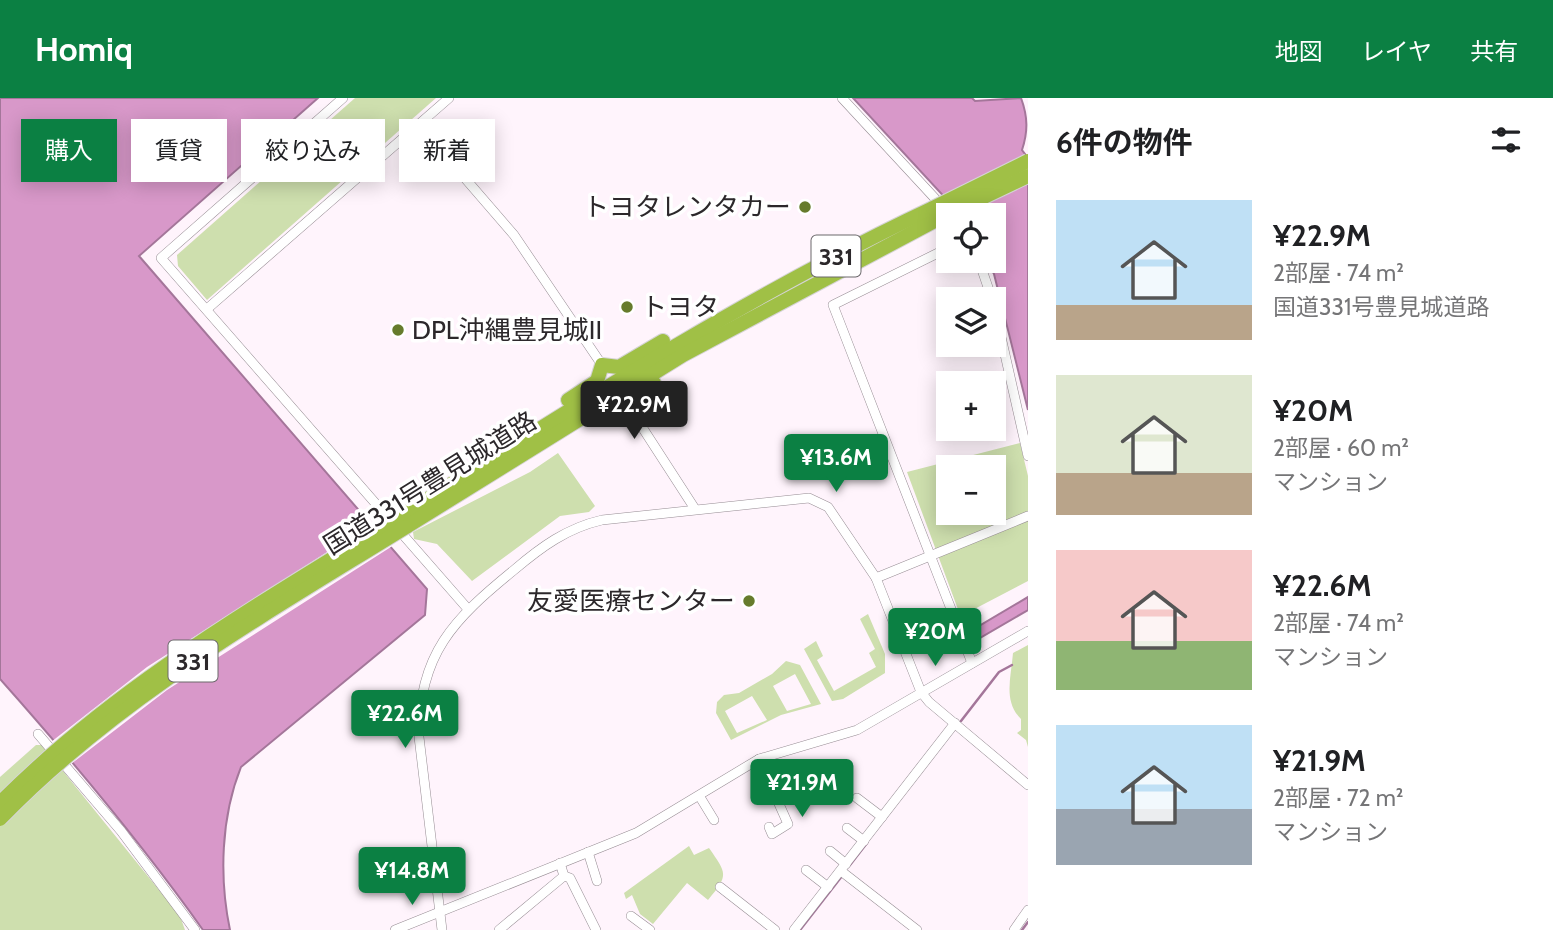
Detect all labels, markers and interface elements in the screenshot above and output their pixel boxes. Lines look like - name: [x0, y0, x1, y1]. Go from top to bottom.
- text: Homiq: [35, 29, 133, 69]
- text: 地図: [1275, 37, 1323, 66]
- text: レイヤ: [1361, 37, 1432, 66]
- text: 共有: [1470, 37, 1518, 66]
- chip: 購入: [21, 119, 117, 182]
- chip: 賃貸: [131, 119, 227, 182]
- chip: 絞り込み: [241, 119, 385, 182]
- chip: 新着: [399, 119, 495, 182]
- icon: filters: [1487, 121, 1525, 159]
- text: 6件の物件: [1056, 124, 1193, 161]
- place label: トヨタレンタカー: [583, 191, 791, 223]
- marker: トヨタレンタカー: [797, 199, 813, 215]
- map controls: [936, 203, 1006, 525]
- button: locate: [936, 203, 1006, 273]
- text: ¥22.9M: [1273, 217, 1371, 254]
- icon: home: [1112, 228, 1196, 312]
- road number: 331: [812, 236, 860, 276]
- text: 2部屋 · 74 m²: [1273, 259, 1404, 287]
- button: layers: [936, 287, 1006, 357]
- place label: トヨタ: [641, 291, 719, 323]
- text: 国道331号豊見城道路: [1273, 293, 1489, 321]
- marker: トヨタ: [619, 299, 635, 315]
- place label: DPL沖縄豊見城II: [412, 314, 602, 346]
- marker: DPL沖縄豊見城II: [390, 322, 406, 338]
- button: +: [936, 371, 1006, 441]
- pin: ¥22.9M: [577, 382, 691, 441]
- text: ¥22.9M: [597, 390, 671, 418]
- text: ¥20M: [1273, 392, 1353, 429]
- icon: home: [1112, 403, 1196, 487]
- street label: 国道331号豊見城道路: [318, 405, 542, 561]
- pin: ¥13.6M: [779, 434, 893, 494]
- text: 2部屋 · 60 m²: [1273, 434, 1409, 462]
- text: ¥13.6M: [800, 443, 872, 471]
- button: −: [936, 455, 1006, 525]
- text: マンション: [1273, 468, 1388, 496]
- text: ¥22.6M: [1273, 567, 1371, 604]
- icon: home: [1112, 578, 1196, 662]
- place label: 友愛医療センター: [527, 585, 735, 617]
- marker: 友愛医療センター: [741, 593, 757, 609]
- pin: ¥20M: [894, 608, 976, 668]
- text: 2部屋 · 74 m²: [1273, 609, 1404, 637]
- text: ¥20M: [904, 617, 966, 645]
- road number: 331: [168, 640, 218, 682]
- text: マンション: [1273, 643, 1388, 671]
- pin: ¥22.6M: [348, 690, 462, 750]
- text: ¥22.6M: [367, 699, 443, 727]
- text: ¥21.9M: [1273, 742, 1366, 779]
- icon: home: [1112, 753, 1196, 837]
- pin: ¥21.9M: [745, 760, 859, 819]
- text: ¥21.9M: [766, 768, 838, 796]
- text: 2部屋 · 72 m²: [1273, 784, 1403, 812]
- text: マンション: [1273, 818, 1388, 846]
- pin: ¥14.8M: [355, 848, 469, 907]
- text: ¥14.8M: [375, 856, 449, 884]

